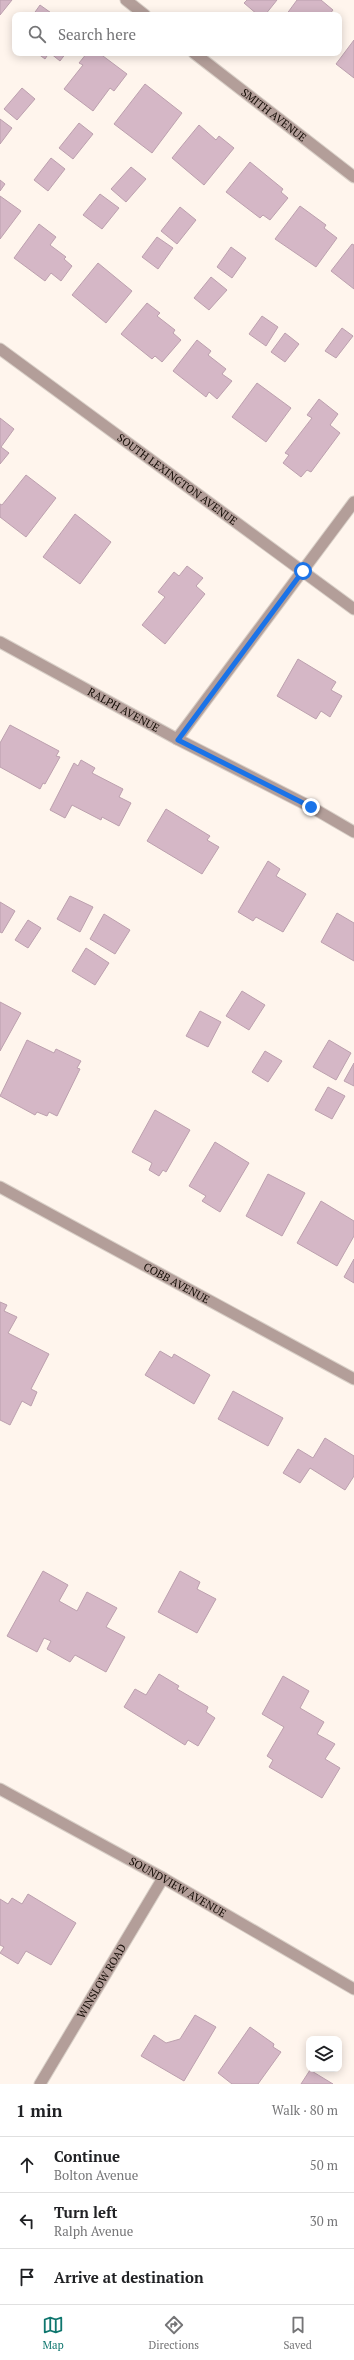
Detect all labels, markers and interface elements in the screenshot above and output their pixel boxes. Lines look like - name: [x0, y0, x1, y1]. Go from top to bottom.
- search box: [12, 12, 342, 56]
- icon: search: [26, 23, 48, 45]
- text: Search here: [58, 24, 136, 44]
- street label: SMITH AVENUE: [238, 85, 309, 145]
- street label: SOUTH LEXINGTON AVENUE: [114, 430, 240, 528]
- route start: [294, 562, 312, 580]
- street label: RALPH AVENUE: [85, 684, 162, 735]
- route end: [302, 798, 320, 816]
- street label: COBB AVENUE: [141, 1259, 212, 1306]
- street label: SOUNDVIEW AVENUE: [127, 1854, 229, 1920]
- street label: WINSLOW ROAD: [74, 1941, 129, 2021]
- map controls: [306, 2036, 342, 2072]
- button: layers: [306, 2036, 342, 2072]
- text: 1 min: [16, 2099, 63, 2122]
- text: Walk · 80 m: [272, 2101, 338, 2119]
- text: Continue: [54, 2146, 120, 2166]
- icon: ahead: [16, 2154, 38, 2176]
- text: 50 m: [310, 2156, 338, 2174]
- text: Bolton Avenue: [54, 2166, 138, 2184]
- text: Turn left: [54, 2202, 118, 2222]
- icon: left: [16, 2210, 38, 2232]
- text: 30 m: [310, 2212, 338, 2230]
- text: Ralph Avenue: [54, 2222, 133, 2240]
- icon: arrive: [16, 2266, 38, 2288]
- text: Arrive at destination: [54, 2267, 204, 2287]
- tab: Map: [42, 2314, 64, 2352]
- tab: Directions: [148, 2314, 199, 2352]
- tab: Saved: [283, 2314, 312, 2352]

